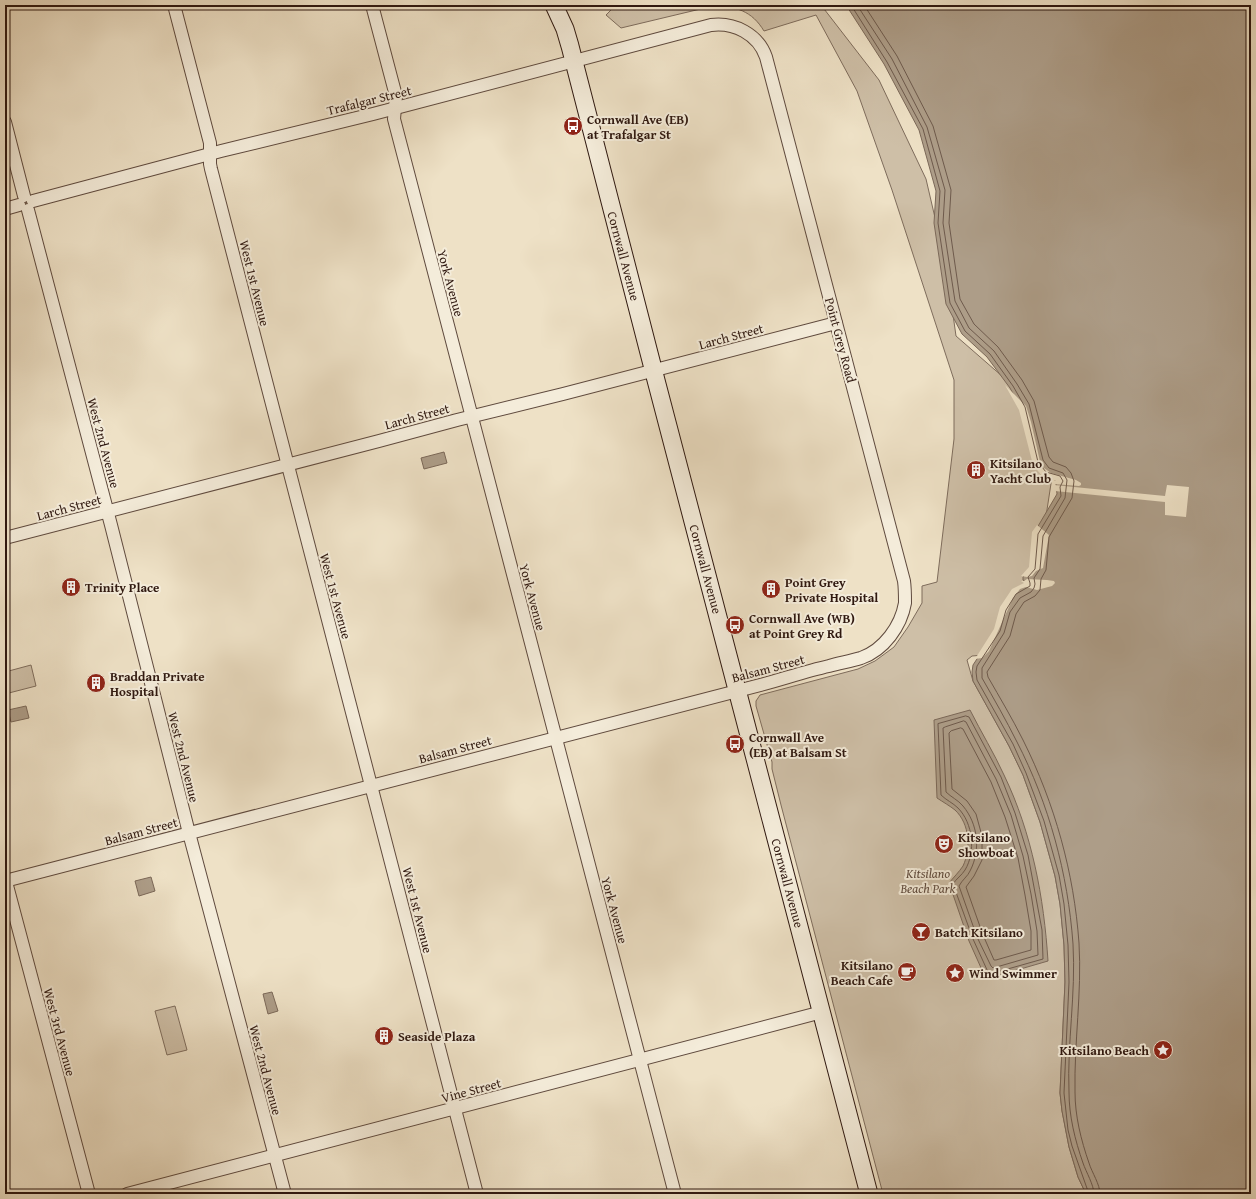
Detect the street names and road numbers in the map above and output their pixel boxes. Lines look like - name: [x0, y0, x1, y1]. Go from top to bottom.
- street label: Trafalgar Street: [325, 81, 414, 120]
- street label: Cornwall Avenue: [602, 209, 645, 303]
- street label: West 1st Avenue: [235, 238, 274, 328]
- street label: York Avenue: [432, 248, 469, 319]
- street label: Point Grey Road: [820, 295, 861, 385]
- street label: Larch Street: [697, 319, 766, 354]
- street label: West 2nd Avenue: [82, 396, 125, 490]
- street label: Larch Street: [383, 399, 452, 434]
- street label: Larch Street: [35, 490, 104, 525]
- street label: Cornwall Avenue: [684, 522, 727, 616]
- street label: West 1st Avenue: [315, 551, 356, 641]
- street label: York Avenue: [514, 562, 551, 633]
- street label: Balsam Street: [730, 650, 807, 687]
- street label: West 2nd Avenue: [163, 710, 204, 804]
- street label: Balsam Street: [417, 731, 494, 768]
- street label: Balsam Street: [103, 813, 180, 850]
- street label: Cornwall Avenue: [766, 836, 809, 930]
- street label: West 1st Avenue: [398, 865, 437, 955]
- street label: York Avenue: [596, 875, 633, 946]
- street label: West 3rd Avenue: [39, 986, 80, 1078]
- street label: West 2nd Avenue: [244, 1023, 287, 1117]
- street label: Vine Street: [439, 1073, 504, 1108]

